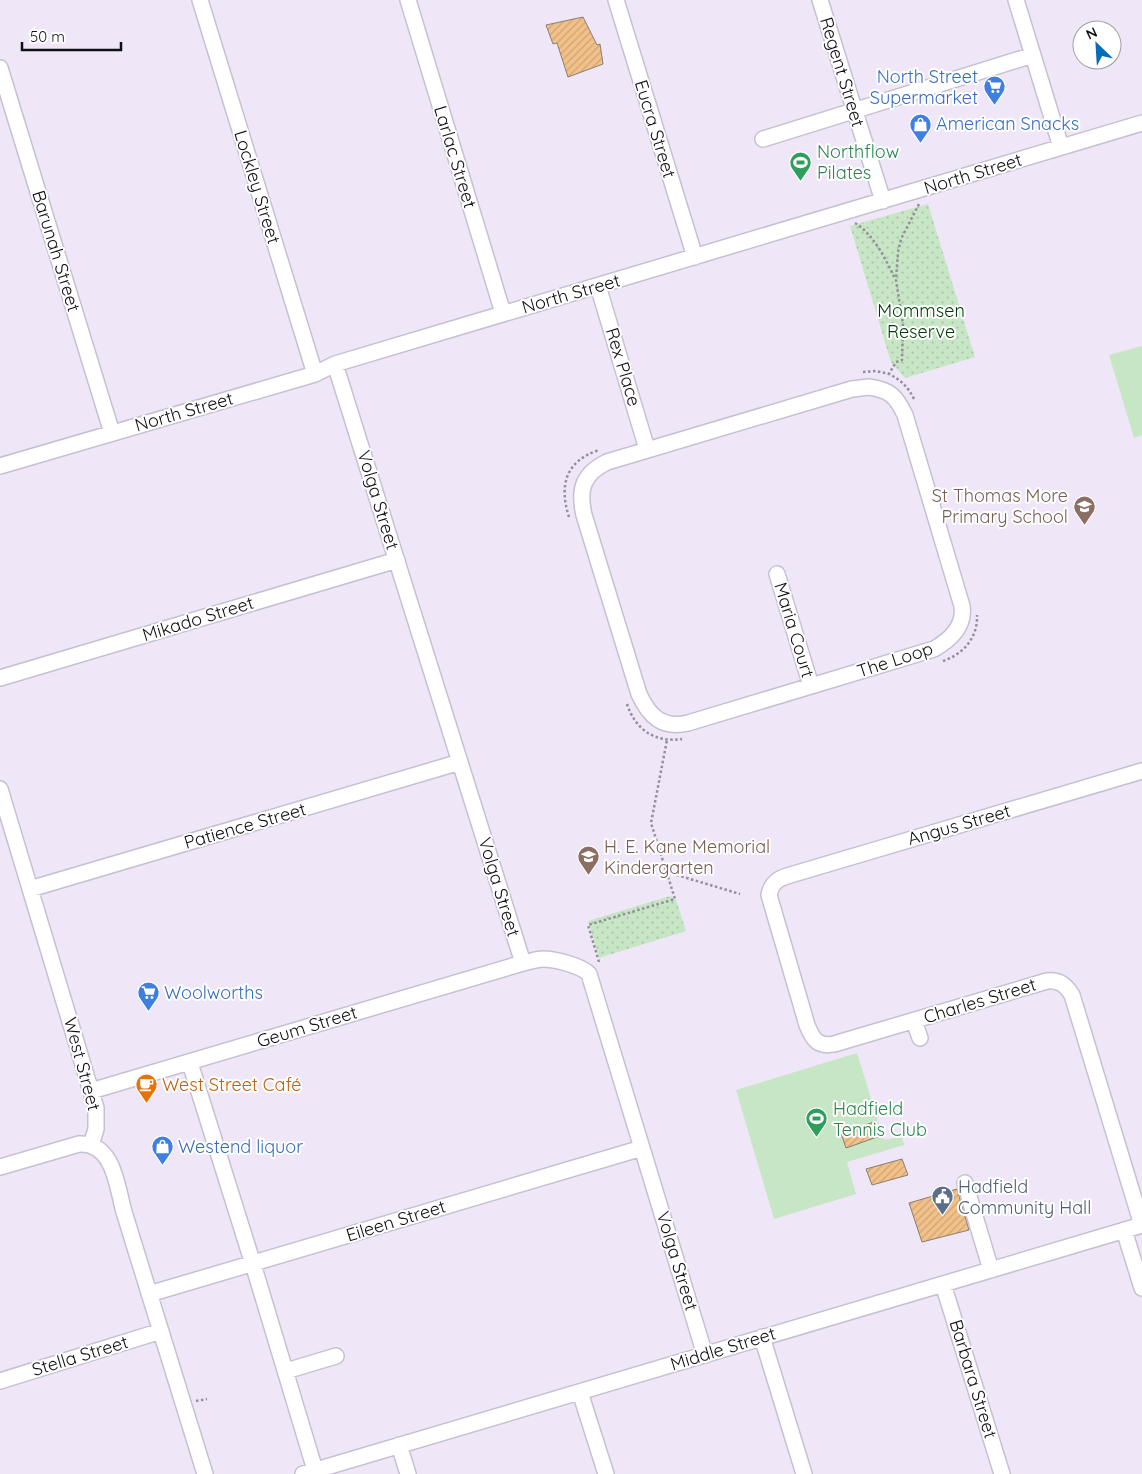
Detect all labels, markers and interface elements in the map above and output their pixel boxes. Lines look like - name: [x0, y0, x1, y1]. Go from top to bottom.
- street label: Regent Street: [815, 14, 870, 130]
- scale bar: [22, 20, 121, 52]
- north arrow: [1072, 20, 1122, 70]
- text: N: [1083, 23, 1100, 44]
- text: 50 m: [30, 27, 65, 46]
- place label: North Street Supermarket: [870, 65, 978, 109]
- supermarket icon: North Street Supermarket: [982, 75, 1006, 106]
- street label: Eucra Street: [630, 77, 681, 181]
- street label: Larlac Street: [429, 103, 482, 211]
- shop icon: American Snacks: [908, 112, 932, 143]
- place label: American Snacks: [936, 112, 1079, 135]
- street label: Lockley Street: [229, 127, 286, 246]
- place label: Northflow Pilates: [817, 140, 899, 184]
- street label: North Street: [921, 148, 1025, 199]
- sports icon: Northflow Pilates: [789, 150, 813, 181]
- street label: Barunah Street: [27, 188, 86, 314]
- street label: North Street: [519, 268, 623, 319]
- park label: Mommsen Reserve: [877, 299, 965, 343]
- street label: Rex Place: [601, 325, 646, 409]
- street label: North Street: [132, 386, 236, 437]
- street label: Volga Street: [352, 447, 404, 552]
- place label: St Thomas More Primary School: [932, 484, 1068, 528]
- school or university icon: St Thomas More Primary School: [1072, 494, 1096, 525]
- street label: Maria Court: [769, 579, 820, 680]
- street label: Mikado Street: [139, 591, 256, 646]
- street label: The Loop: [854, 636, 936, 683]
- street label: Patience Street: [181, 797, 308, 854]
- street label: Angus Street: [905, 799, 1013, 850]
- street label: Volga Street: [473, 834, 525, 939]
- place label: H. E. Kane Memorial Kindergarten: [604, 835, 770, 879]
- school or university icon: H. E. Kane Memorial Kindergarten: [576, 845, 600, 876]
- street label: Charles Street: [921, 972, 1039, 1029]
- supermarket icon: Woolworths: [136, 981, 160, 1012]
- place label: Woolworths: [164, 981, 263, 1004]
- street label: Geum Street: [254, 1000, 360, 1053]
- street label: West Street: [59, 1015, 106, 1113]
- cafe icon: West Street Café: [134, 1073, 158, 1104]
- place label: West Street Café: [162, 1073, 302, 1096]
- place label: Hadfield Tennis Club: [833, 1097, 927, 1141]
- sports icon: Hadfield Tennis Club: [805, 1107, 829, 1138]
- shop icon: Westend liquor: [150, 1135, 174, 1166]
- place label: Westend liquor: [178, 1135, 303, 1158]
- place label: Hadfield Community Hall: [958, 1175, 1091, 1219]
- public building icon: Hadfield Community Hall: [930, 1185, 954, 1216]
- street label: Eileen Street: [343, 1194, 448, 1247]
- street label: Volga Street: [651, 1208, 703, 1313]
- street label: Barbara Street: [944, 1317, 1002, 1441]
- street label: Middle Street: [667, 1322, 778, 1375]
- street label: Stella Street: [29, 1330, 131, 1381]

